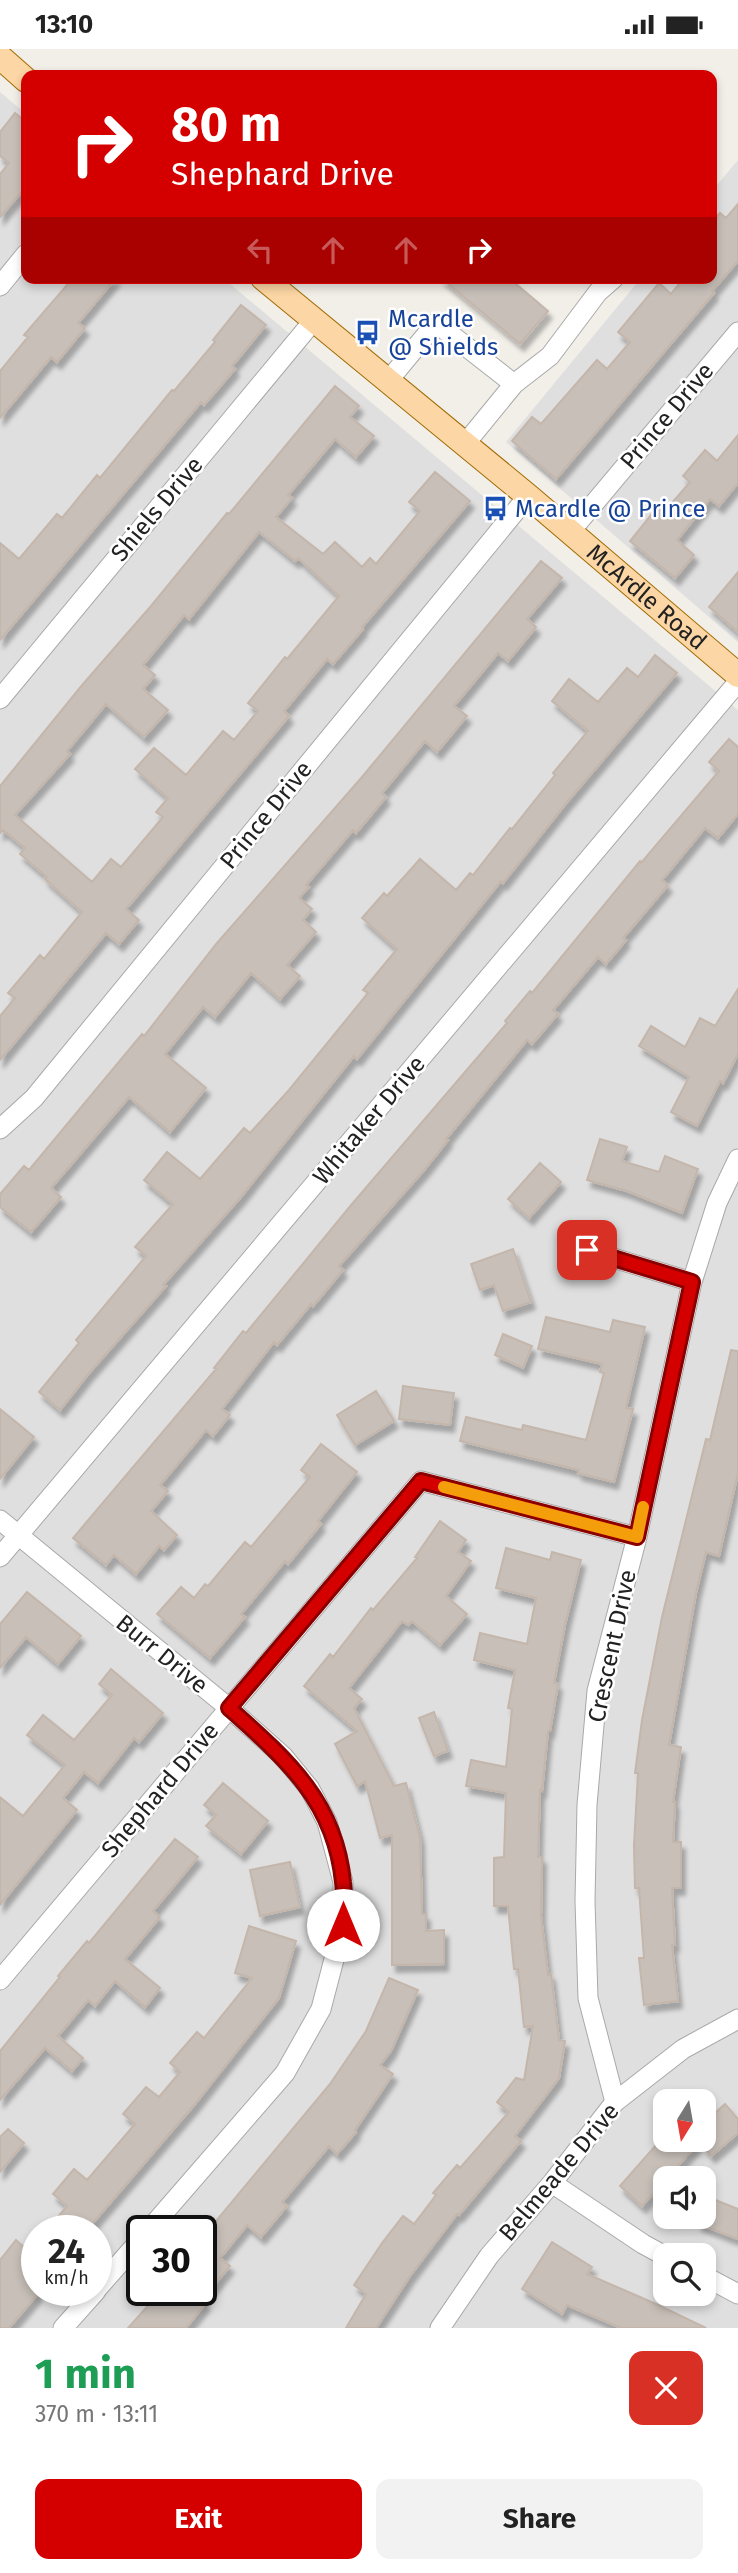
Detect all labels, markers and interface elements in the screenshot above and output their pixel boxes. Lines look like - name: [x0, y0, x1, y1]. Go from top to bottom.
- text: 13:10: [35, 9, 93, 40]
- text: 80 m: [171, 95, 281, 154]
- icon: right: [56, 98, 147, 189]
- text: Shephard Drive: [171, 155, 394, 193]
- icon: left: [241, 231, 279, 269]
- icon: ahead: [314, 231, 352, 269]
- icon: ahead: [387, 231, 425, 269]
- icon: right: [460, 231, 498, 269]
- place label: Mcardle @ Shields: [388, 305, 498, 361]
- bus stop icon: Mcardle @ Shields: [354, 319, 382, 347]
- street label: Prince Drive: [614, 357, 720, 475]
- street label: Shiels Drive: [105, 451, 209, 567]
- bus stop icon: Mcardle @ Prince: [481, 495, 509, 523]
- place label: Mcardle @ Prince: [515, 495, 706, 523]
- street label: McArdle Road: [581, 538, 712, 656]
- street label: Prince Drive: [214, 756, 318, 874]
- street label: Whitaker Drive: [307, 1050, 431, 1190]
- pin: [557, 1220, 617, 1280]
- icon: arrive: [568, 1231, 606, 1269]
- street label: Crescent Drive: [582, 1567, 642, 1725]
- street label: Burr Drive: [111, 1609, 213, 1699]
- street label: Shephard Drive: [96, 1717, 224, 1863]
- position arrow: [306, 1888, 380, 1962]
- north arrow: [653, 2089, 716, 2153]
- map controls: [653, 2089, 716, 2306]
- street label: Belmeade Drive: [493, 2097, 625, 2247]
- button: sound: [653, 2166, 716, 2229]
- speed limit sign: 30: [126, 2215, 217, 2306]
- text: 24: [48, 2230, 85, 2272]
- button: search: [653, 2243, 716, 2306]
- text: km/h: [44, 2267, 89, 2289]
- text: 1 min: [35, 2349, 136, 2399]
- button: close: [629, 2351, 703, 2425]
- text: 370 m · 13:11: [35, 2400, 158, 2428]
- button: Exit: [35, 2479, 362, 2559]
- button: Share: [376, 2479, 703, 2559]

